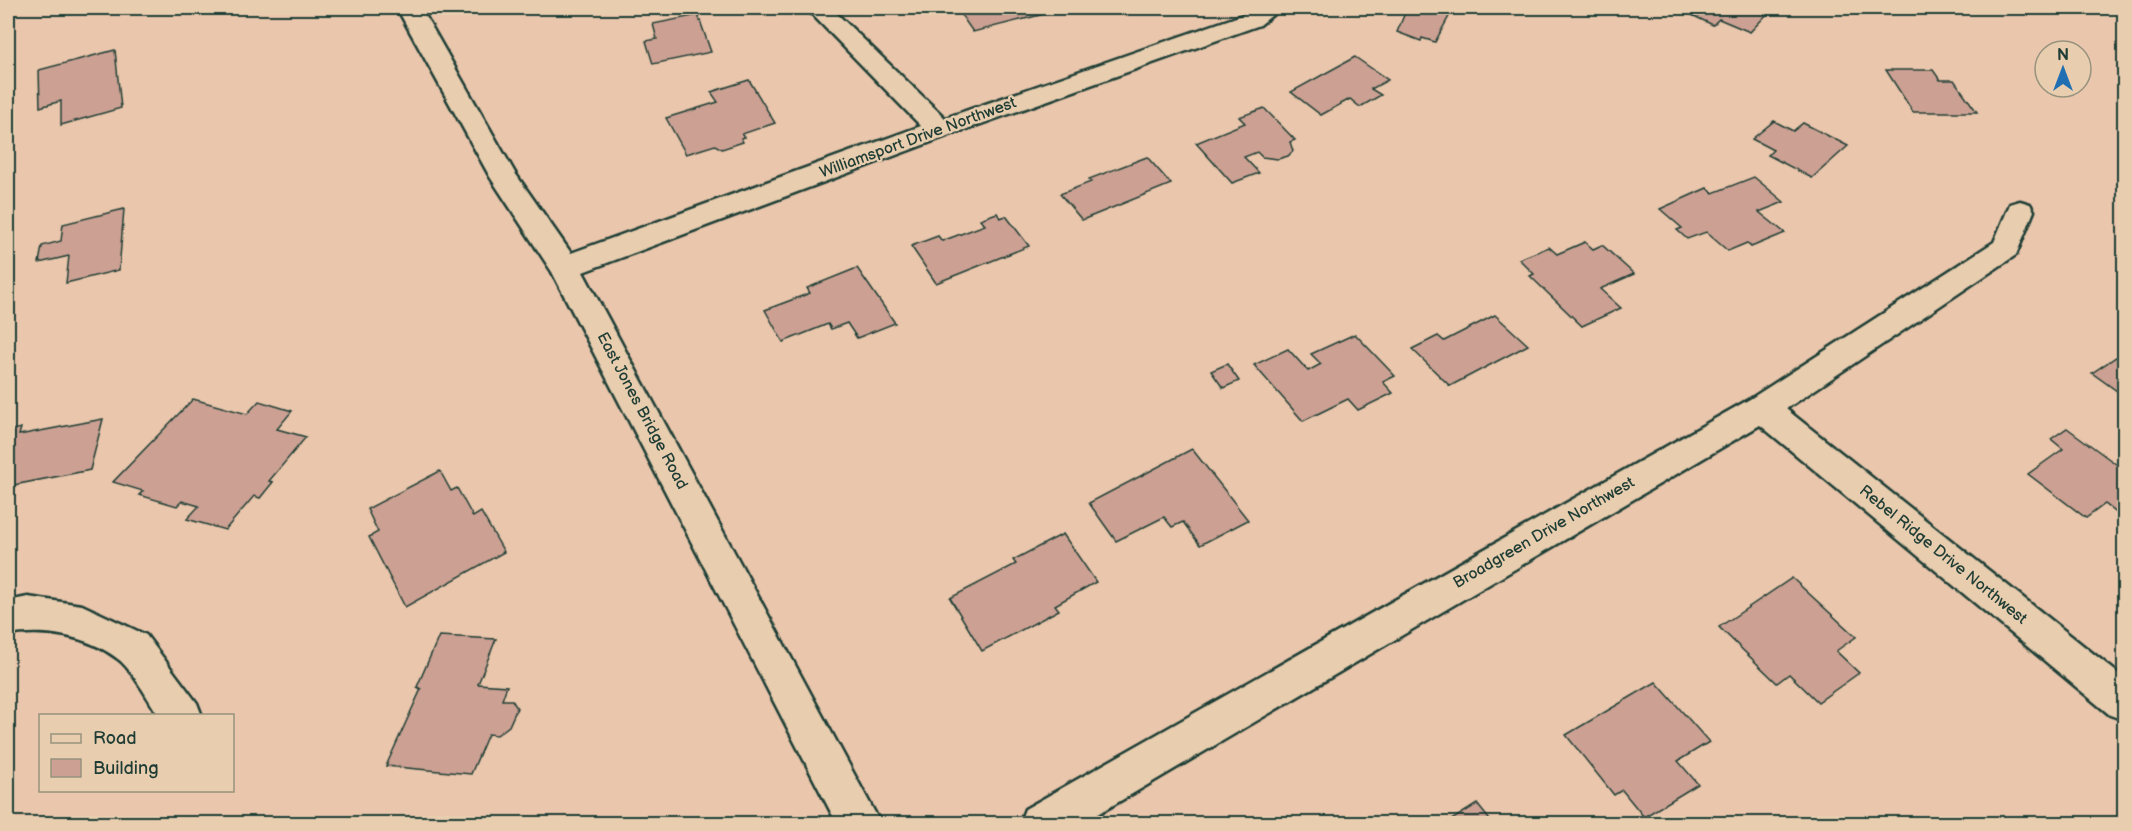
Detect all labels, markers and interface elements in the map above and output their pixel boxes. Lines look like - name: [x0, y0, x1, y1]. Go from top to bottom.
- north arrow: [2033, 39, 2093, 99]
- text: N: [2057, 46, 2069, 65]
- street label: Williamsport Drive Northwest: [817, 94, 1019, 182]
- street label: East Jones Bridge Road: [592, 329, 692, 493]
- street label: Broadgreen Drive Northwest: [1450, 473, 1638, 593]
- street label: Rebel Ridge Drive Northwest: [1855, 481, 2031, 629]
- legend: [39, 714, 234, 792]
- text: Road: [93, 728, 137, 749]
- text: Building: [93, 758, 159, 779]

